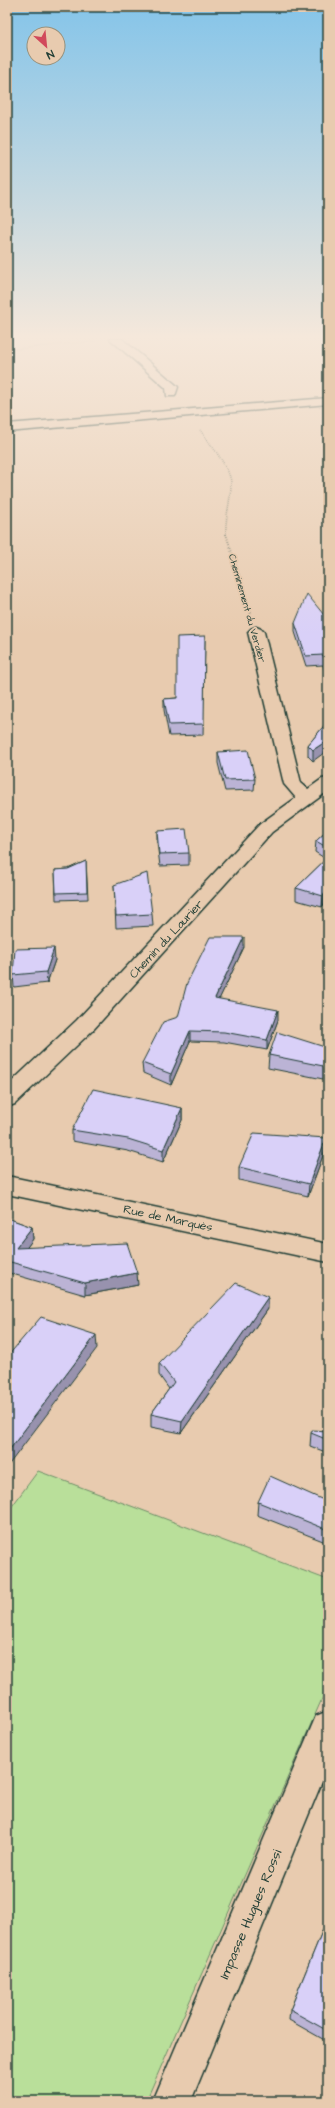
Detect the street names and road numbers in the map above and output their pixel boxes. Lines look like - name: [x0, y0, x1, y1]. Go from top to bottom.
- street label: Cheminement du Verdier: [225, 552, 269, 665]
- street label: Chemin du Laurier: [125, 896, 208, 982]
- street label: Rue de Marquès: [122, 1201, 214, 1236]
- street label: Impasse Hugues Rossi: [214, 1846, 287, 1982]

